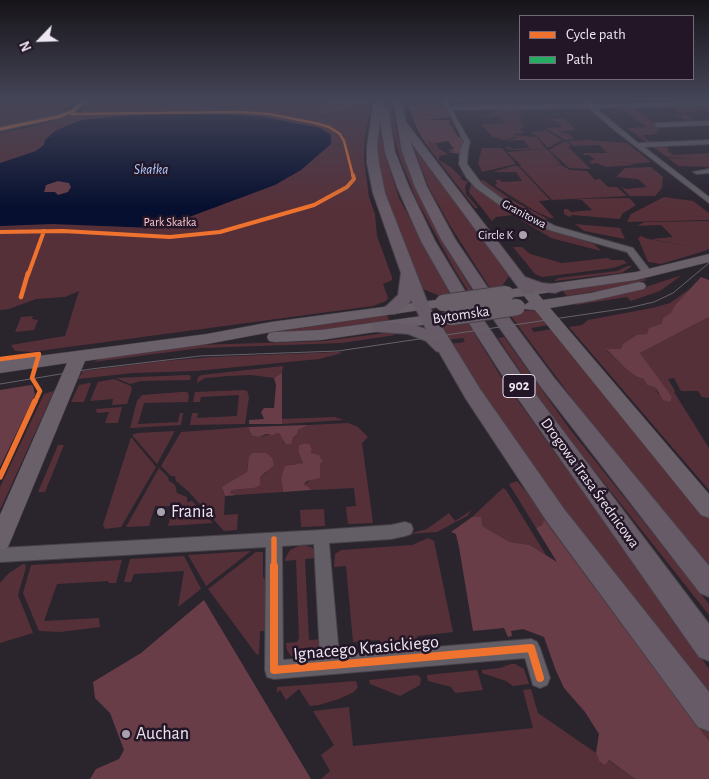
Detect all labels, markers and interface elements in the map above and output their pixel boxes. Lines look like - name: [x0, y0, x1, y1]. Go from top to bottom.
- north arrow: [15, 15, 65, 65]
- legend: [519, 15, 694, 80]
- text: Cycle path: [566, 27, 626, 42]
- text: N: [18, 39, 35, 53]
- text: Path: [566, 52, 593, 67]
- water label: Skałka: [134, 162, 168, 178]
- street label: Granitowa: [499, 196, 549, 232]
- park label: Park Skałka: [144, 215, 196, 229]
- place label: Circle K: [478, 228, 513, 242]
- marker: Circle K: [517, 229, 529, 241]
- street label: Bytomska: [431, 302, 491, 328]
- road number: 902: [503, 374, 535, 398]
- street label: Drogowa Trasa Średnicowa: [537, 415, 643, 551]
- place label: Frania: [171, 501, 214, 523]
- marker: Frania: [155, 506, 167, 518]
- street label: Ignacego Krasickiego: [292, 631, 440, 665]
- place label: Auchan: [136, 723, 189, 745]
- marker: Auchan: [120, 728, 132, 740]

